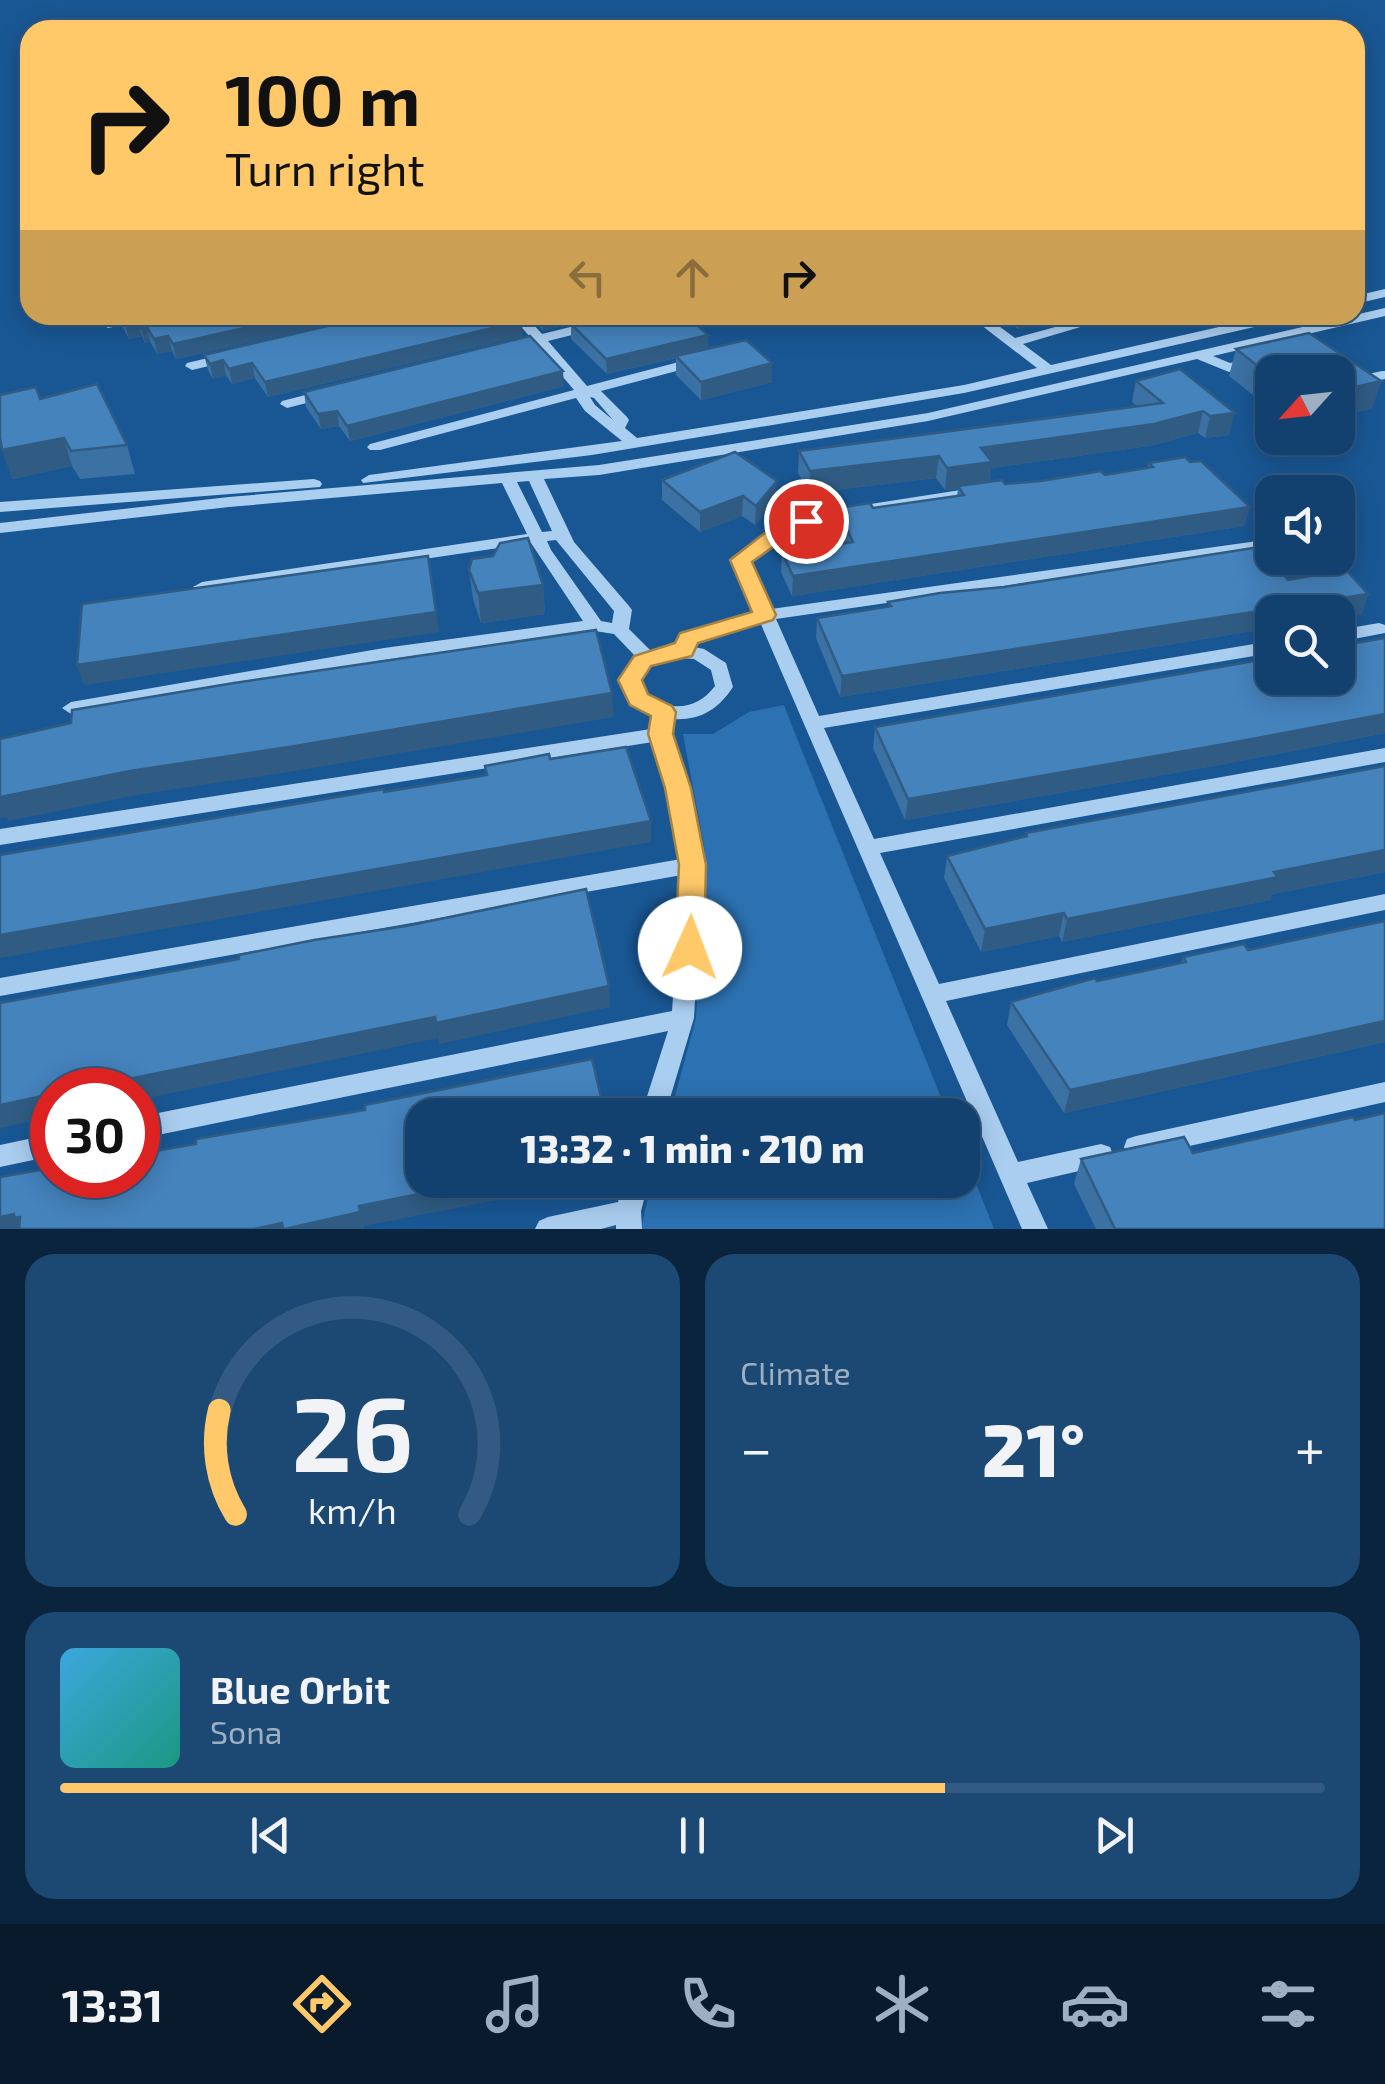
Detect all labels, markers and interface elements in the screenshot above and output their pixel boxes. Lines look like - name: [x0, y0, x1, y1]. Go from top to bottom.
- text: 100 m: [225, 56, 420, 140]
- icon: right: [60, 60, 190, 190]
- text: Turn right: [225, 141, 425, 195]
- icon: left: [560, 250, 615, 305]
- icon: ahead: [665, 250, 720, 305]
- icon: right: [770, 250, 825, 305]
- north arrow: [1255, 355, 1355, 455]
- map controls: [1255, 355, 1355, 695]
- button: sound: [1255, 475, 1355, 575]
- pin: [764, 479, 849, 564]
- icon: arrive: [779, 494, 834, 549]
- button: search: [1255, 595, 1355, 695]
- position arrow: [638, 896, 742, 1000]
- speed limit sign: 30: [30, 1068, 160, 1198]
- text: 13:32 · 1 min · 210 m: [520, 1125, 865, 1171]
- text: Climate: [740, 1353, 851, 1391]
- text: 26: [292, 1368, 413, 1493]
- text: 21°: [982, 1402, 1085, 1492]
- text: −: [740, 1414, 772, 1480]
- text: +: [1295, 1414, 1325, 1480]
- text: km/h: [308, 1488, 397, 1531]
- text: Blue Orbit: [210, 1666, 390, 1712]
- text: Sona: [210, 1712, 282, 1750]
- icon: previous: [243, 1808, 298, 1863]
- icon: pause: [665, 1808, 720, 1863]
- icon: next: [1087, 1808, 1142, 1863]
- icon: directions: [287, 1969, 357, 2039]
- icon: music: [480, 1969, 550, 2039]
- icon: phone: [673, 1969, 743, 2039]
- icon: climate: [867, 1969, 937, 2039]
- icon: car: [1060, 1969, 1130, 2039]
- icon: filters: [1253, 1969, 1323, 2039]
- text: 13:31: [62, 1977, 163, 2031]

